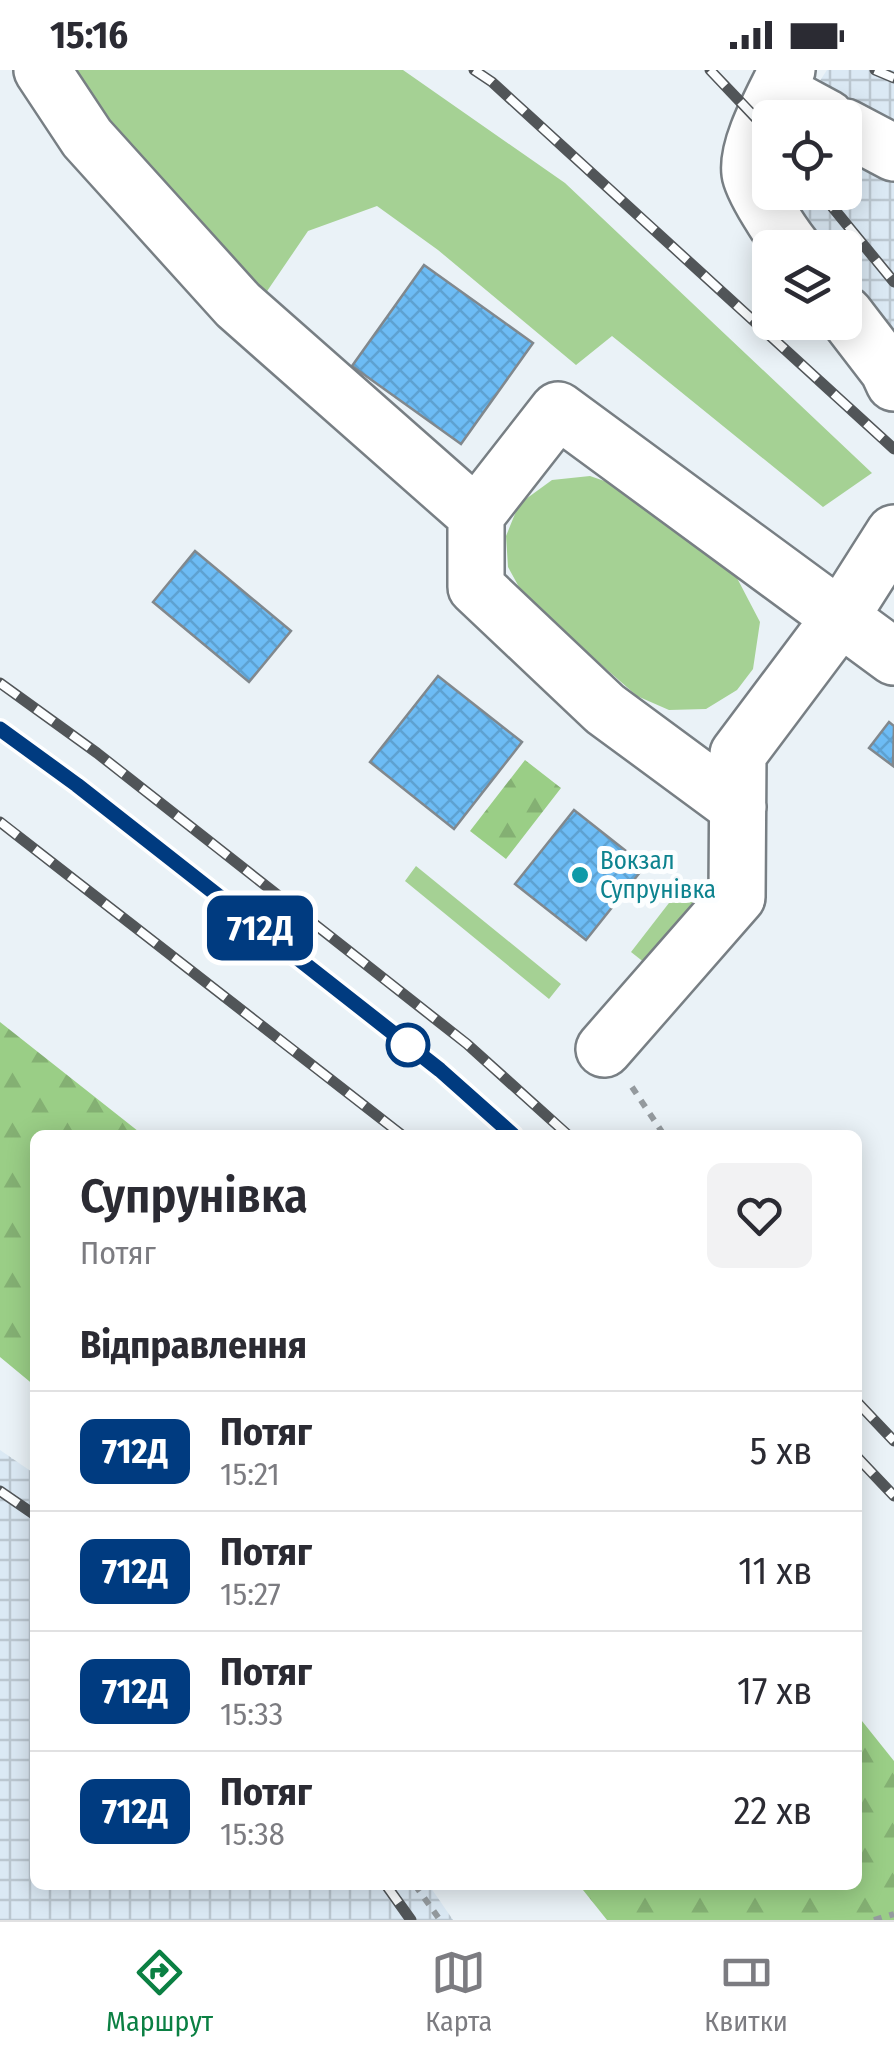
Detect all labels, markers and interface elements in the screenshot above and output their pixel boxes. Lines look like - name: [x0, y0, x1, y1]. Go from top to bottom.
- text: 15:16: [50, 12, 128, 58]
- map controls: [752, 100, 862, 340]
- button: locate: [752, 100, 862, 210]
- button: layers: [752, 230, 862, 340]
- place label: Вокзал Супрунівка: [600, 846, 716, 905]
- marker: Вокзал Супрунівка: [569, 864, 591, 886]
- line badge: 712Д: [190, 896, 330, 960]
- text: 712Д: [227, 907, 293, 949]
- unlabelled marker: [387, 1024, 429, 1066]
- button: heart: [707, 1163, 812, 1268]
- text: Супрунівка: [80, 1167, 308, 1225]
- text: Потяг: [80, 1234, 156, 1272]
- text: Відправлення: [80, 1322, 307, 1368]
- text: Потяг: [220, 1409, 312, 1455]
- text: 5 хв: [750, 1428, 812, 1474]
- text: 712Д: [102, 1430, 168, 1472]
- text: 15:21: [220, 1455, 280, 1493]
- text: Потяг: [220, 1529, 312, 1575]
- text: 11 хв: [738, 1548, 812, 1594]
- text: 712Д: [102, 1550, 168, 1592]
- text: 15:27: [220, 1575, 281, 1613]
- text: Потяг: [220, 1649, 312, 1695]
- text: 17 хв: [737, 1668, 812, 1714]
- text: 712Д: [102, 1670, 168, 1712]
- text: 15:33: [220, 1695, 283, 1733]
- text: Потяг: [220, 1769, 312, 1815]
- text: 22 хв: [734, 1788, 812, 1834]
- text: 712Д: [102, 1790, 168, 1832]
- text: 15:38: [220, 1815, 285, 1853]
- tab: Маршрут: [106, 1945, 213, 2038]
- tab: Карта: [425, 1945, 492, 2038]
- tab: Квитки: [704, 1945, 788, 2038]

